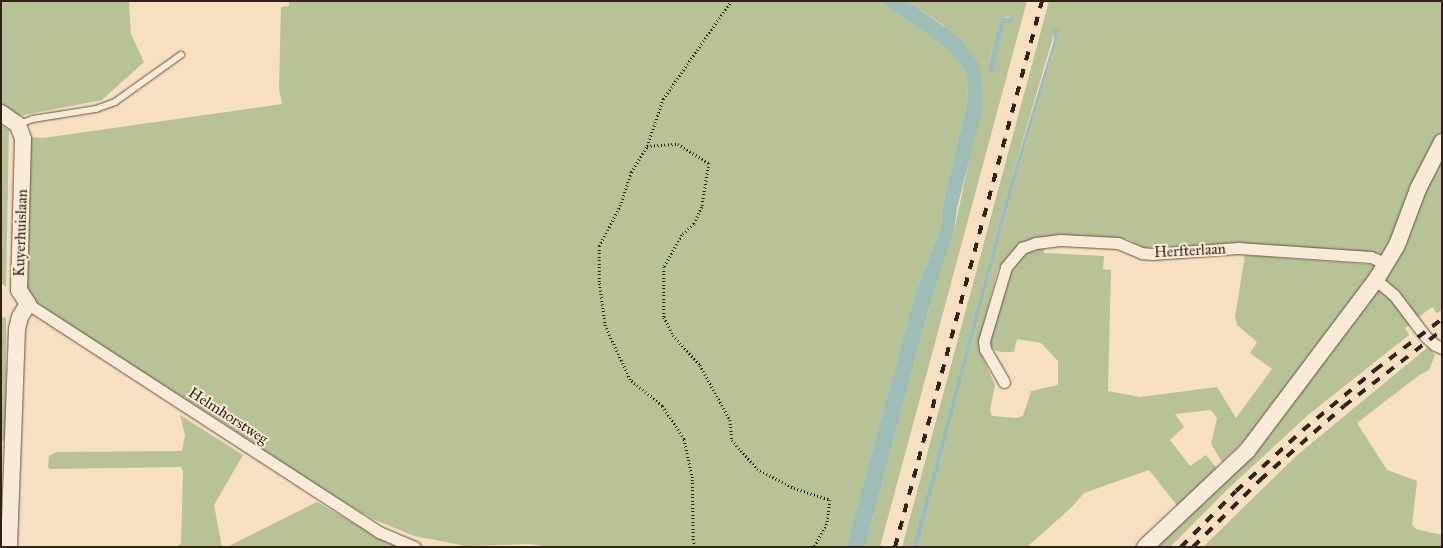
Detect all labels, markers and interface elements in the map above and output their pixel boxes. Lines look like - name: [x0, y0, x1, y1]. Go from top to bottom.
- street label: Kuyerhuislaan: [10, 189, 32, 277]
- street label: Herfterlaan: [1154, 240, 1226, 262]
- street label: Helmhorstweg: [185, 384, 271, 448]

